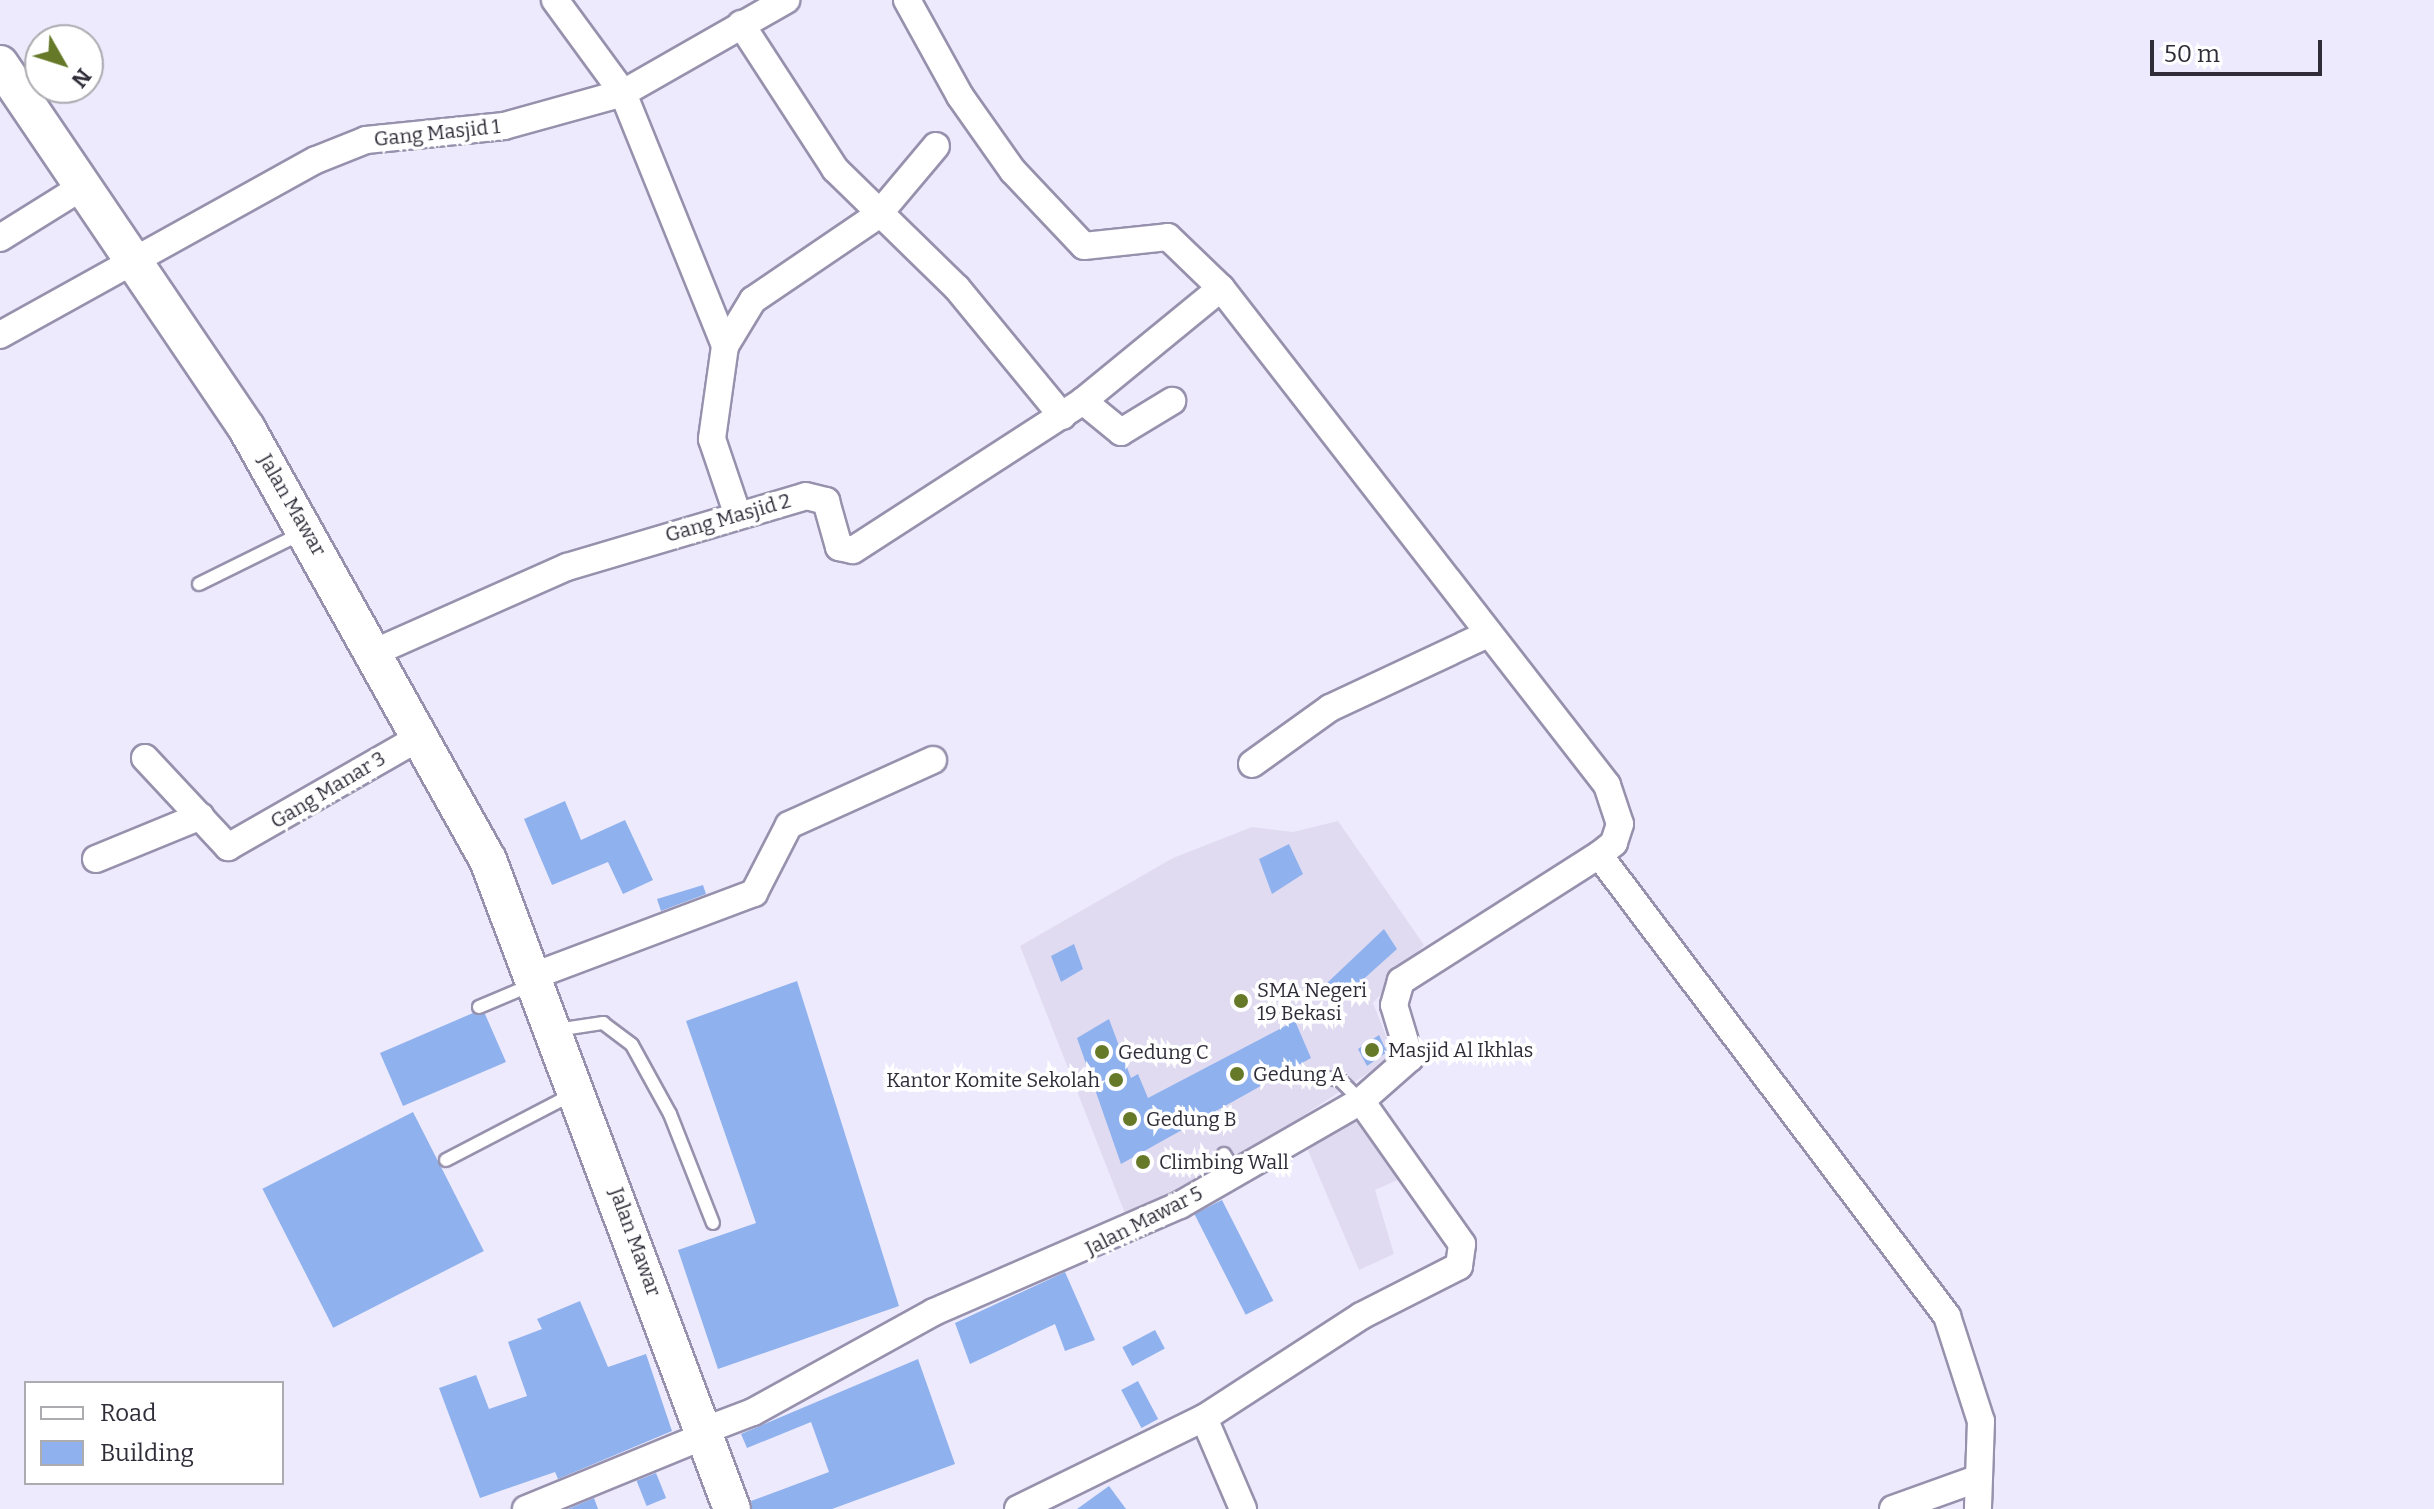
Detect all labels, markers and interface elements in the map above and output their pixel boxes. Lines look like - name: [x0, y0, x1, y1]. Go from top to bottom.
- north arrow: [24, 24, 104, 104]
- scale bar: [2154, 24, 2326, 74]
- text: 50 m: [2164, 40, 2220, 68]
- text: N: [66, 63, 97, 93]
- street label: Gang Masjid 1: [373, 114, 501, 152]
- street label: Jalan Mawar: [253, 450, 331, 560]
- street label: Gang Masjid 2: [663, 489, 793, 547]
- street label: Gang Manar 3: [266, 746, 390, 834]
- place label: SMA Negeri 19 Bekasi: [1257, 978, 1367, 1025]
- marker: SMA Negeri 19 Bekasi: [1232, 992, 1250, 1010]
- place label: Masjid Al Ikhlas: [1388, 1038, 1533, 1062]
- place label: Gedung C: [1118, 1040, 1209, 1064]
- marker: Masjid Al Ikhlas: [1363, 1041, 1381, 1059]
- marker: Gedung C: [1093, 1043, 1111, 1061]
- place label: Gedung A: [1253, 1062, 1345, 1086]
- marker: Gedung A: [1228, 1065, 1246, 1083]
- place label: Kantor Komite Sekolah: [886, 1068, 1100, 1092]
- marker: Kantor Komite Sekolah: [1107, 1071, 1125, 1089]
- place label: Gedung B: [1146, 1107, 1237, 1131]
- marker: Gedung B: [1121, 1110, 1139, 1128]
- place label: Climbing Wall: [1159, 1150, 1289, 1174]
- marker: Climbing Wall: [1134, 1153, 1152, 1171]
- street label: Jalan Mawar 5: [1081, 1181, 1207, 1261]
- street label: Jalan Mawar: [604, 1185, 666, 1299]
- legend: [24, 1381, 284, 1485]
- text: Road: [100, 1399, 156, 1427]
- text: Building: [100, 1439, 194, 1467]

